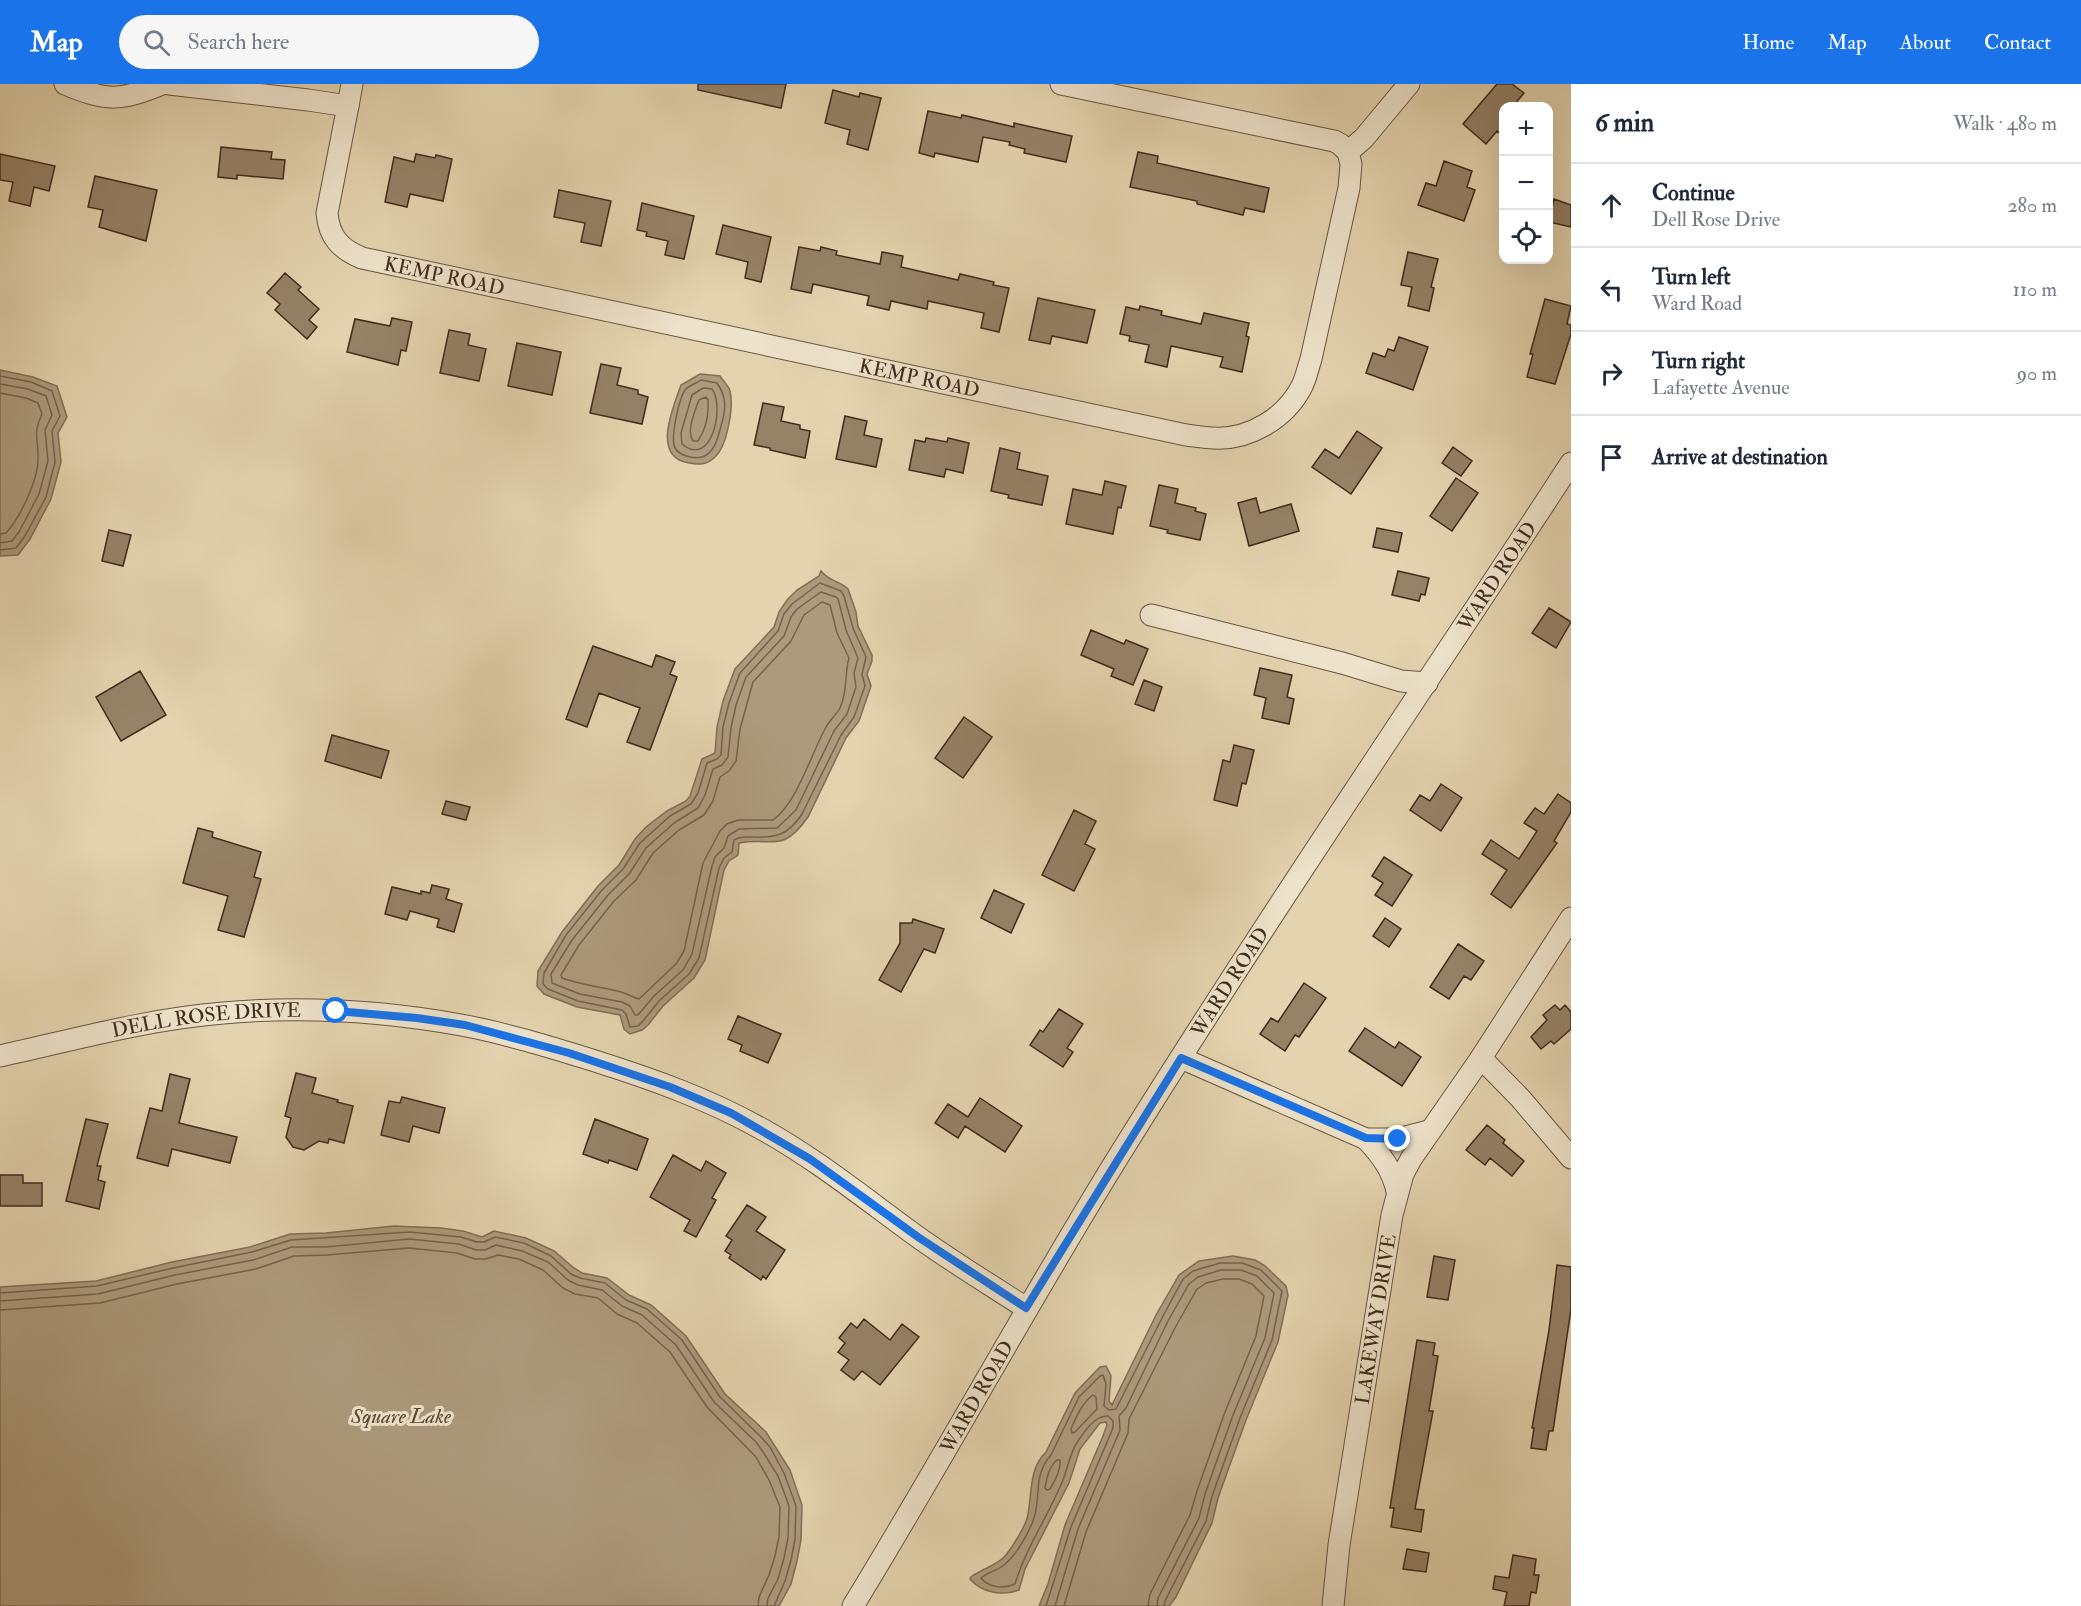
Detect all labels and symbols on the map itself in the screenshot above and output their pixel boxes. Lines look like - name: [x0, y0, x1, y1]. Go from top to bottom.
- street label: KEMP ROAD: [382, 251, 507, 301]
- street label: KEMP ROAD: [857, 353, 982, 403]
- street label: WARD ROAD: [1452, 517, 1542, 636]
- street label: WARD ROAD: [1185, 922, 1275, 1043]
- route start: [322, 997, 348, 1023]
- street label: DELL ROSE DRIVE: [109, 998, 301, 1043]
- route end: [1384, 1125, 1410, 1151]
- street label: LAKEWAY DRIVE: [1350, 1232, 1402, 1406]
- street label: WARD ROAD: [934, 1336, 1019, 1458]
- water label: Square Lake: [350, 1403, 452, 1430]

